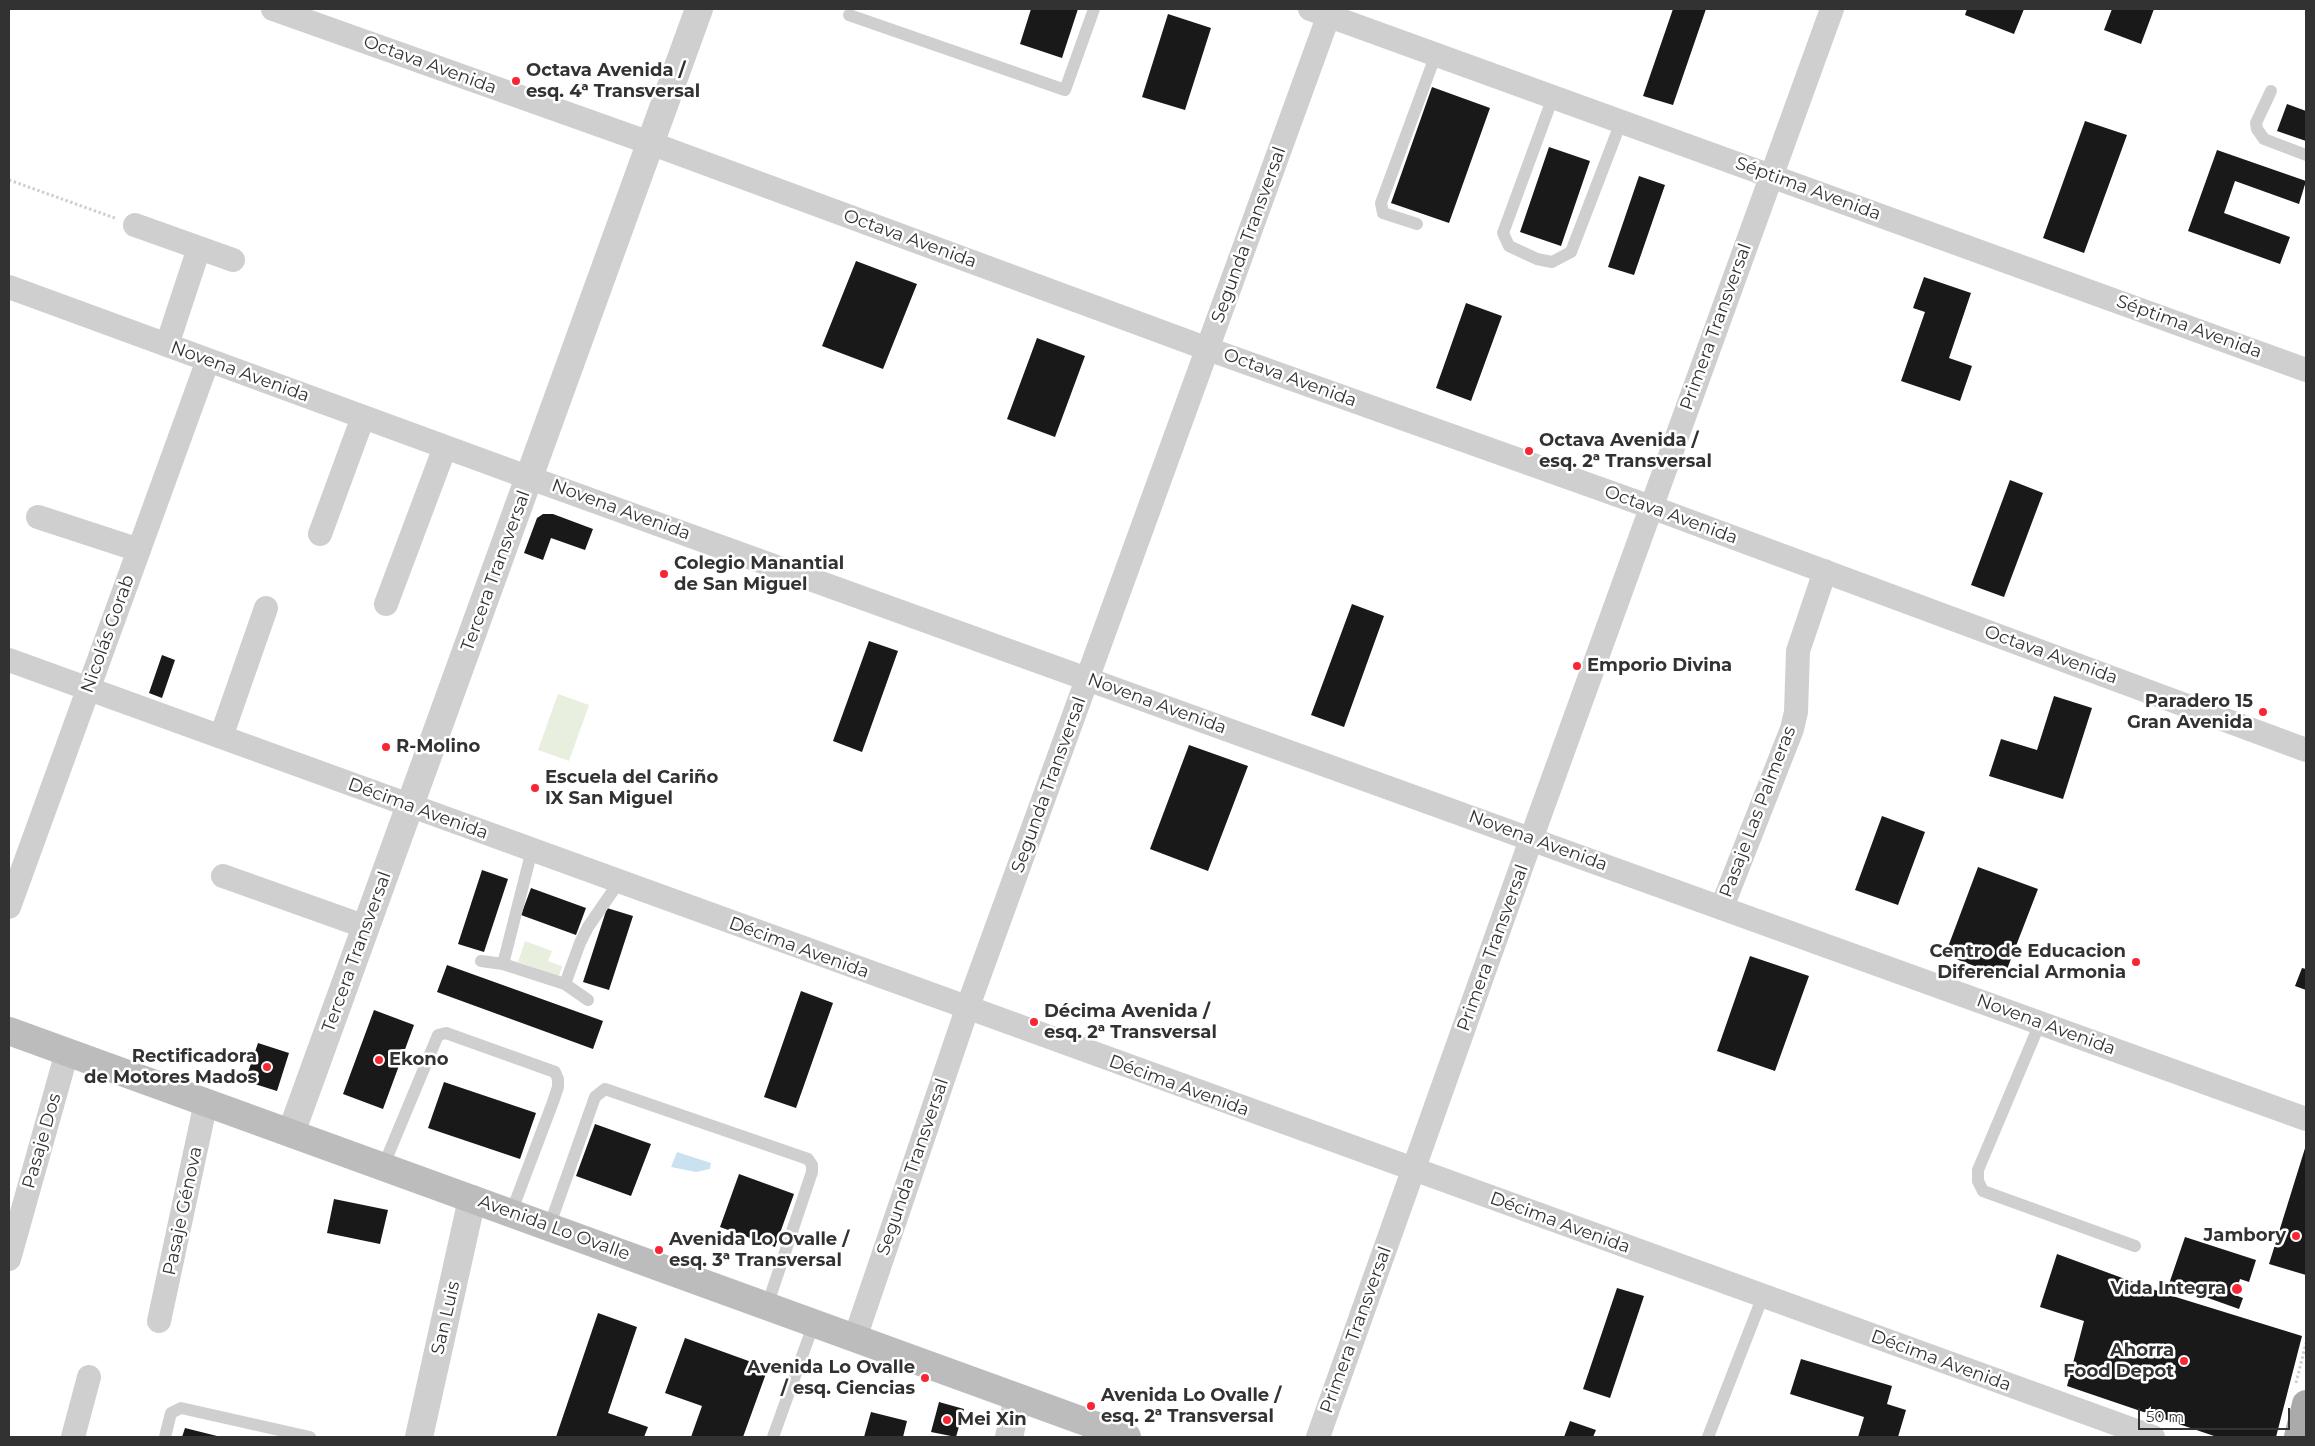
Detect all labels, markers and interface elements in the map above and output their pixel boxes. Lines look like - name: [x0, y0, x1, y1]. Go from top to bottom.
- street label: Octava Avenida: [360, 31, 500, 99]
- place label: Octava Avenida / esq. 4ª Transversal: [526, 60, 700, 102]
- marker: Octava Avenida / esq. 4ª Transversal: [510, 75, 522, 87]
- street label: Segunda Transversal: [1207, 144, 1291, 326]
- street label: Séptima Avenida: [1732, 153, 1884, 225]
- street label: Octava Avenida: [840, 205, 980, 273]
- street label: Primera Transversal: [1676, 241, 1756, 413]
- street label: Séptima Avenida: [2113, 291, 2265, 363]
- street label: Novena Avenida: [168, 337, 312, 407]
- street label: Octava Avenida: [1220, 344, 1360, 412]
- place label: Octava Avenida / esq. 2ª Transversal: [1539, 430, 1712, 472]
- marker: Octava Avenida / esq. 2ª Transversal: [1523, 445, 1535, 457]
- street label: Novena Avenida: [549, 475, 693, 545]
- street label: Octava Avenida: [1601, 481, 1741, 549]
- street label: Tercera Transversal: [457, 488, 535, 654]
- place label: Colegio Manantial de San Miguel: [674, 553, 844, 596]
- marker: Colegio Manantial de San Miguel: [658, 568, 670, 580]
- street label: Nicolás Gorab: [77, 572, 139, 696]
- street label: Octava Avenida: [1981, 621, 2121, 689]
- place label: Emporio Divina: [1587, 655, 1732, 677]
- marker: Emporio Divina: [1571, 660, 1583, 672]
- street label: Novena Avenida: [1085, 669, 1229, 739]
- place label: Paradero 15 Gran Avenida: [2127, 691, 2253, 734]
- street label: Segunda Transversal: [1007, 694, 1091, 876]
- marker: Paradero 15 Gran Avenida: [2257, 706, 2269, 718]
- street label: Pasaje Las Palmeras: [1715, 723, 1801, 901]
- place label: R-Molino: [396, 736, 480, 758]
- marker: R-Molino: [380, 741, 392, 753]
- place label: Escuela del Cariño IX San Miguel: [545, 767, 718, 810]
- street label: Décima Avenida: [345, 774, 491, 844]
- marker: Escuela del Cariño IX San Miguel: [529, 782, 541, 794]
- street label: Novena Avenida: [1466, 806, 1610, 876]
- street label: Primera Transversal: [1453, 862, 1533, 1034]
- street label: Tercera Transversal: [318, 869, 396, 1035]
- street label: Décima Avenida: [726, 913, 872, 983]
- place label: Centro de Educacion Diferencial Armonia: [1929, 941, 2126, 984]
- marker: Centro de Educacion Diferencial Armonia: [2130, 956, 2142, 968]
- street label: Novena Avenida: [1974, 990, 2118, 1060]
- place label: Décima Avenida / esq. 2ª Transversal: [1044, 1001, 1217, 1044]
- marker: Décima Avenida / esq. 2ª Transversal: [1028, 1016, 1040, 1028]
- place label: Rectificadora de Motores Mados: [84, 1046, 257, 1088]
- place label: Ekono: [389, 1049, 449, 1071]
- street label: Décima Avenida: [1106, 1051, 1252, 1121]
- marker: Ekono: [373, 1054, 385, 1066]
- marker: Rectificadora de Motores Mados: [261, 1061, 273, 1073]
- street label: Segunda Transversal: [873, 1076, 953, 1258]
- street label: Pasaje Dos: [18, 1091, 66, 1191]
- street label: Pasaje Génova: [159, 1145, 207, 1277]
- street label: Décima Avenida: [1487, 1188, 1633, 1258]
- street label: Avenida Lo Ovalle: [475, 1191, 633, 1265]
- place label: Jambory: [2204, 1225, 2286, 1247]
- place label: Avenida Lo Ovalle / esq. 3ª Transversal: [669, 1229, 849, 1272]
- marker: Jambory: [2290, 1230, 2302, 1242]
- marker: Avenida Lo Ovalle / esq. 3ª Transversal: [653, 1244, 665, 1256]
- street label: Primera Transversal: [1316, 1244, 1396, 1416]
- place label: Vida Integra: [2111, 1278, 2226, 1300]
- street label: San Luis: [427, 1279, 465, 1357]
- marker: Vida Integra: [2230, 1282, 2244, 1296]
- street label: Décima Avenida: [1868, 1326, 2014, 1396]
- place label: Ahorra Food Depot: [2063, 1340, 2174, 1382]
- marker: Ahorra Food Depot: [2178, 1355, 2190, 1367]
- place label: Avenida Lo Ovalle / esq. Ciencias: [747, 1357, 915, 1400]
- marker: Avenida Lo Ovalle / esq. Ciencias: [919, 1372, 931, 1384]
- place label: Avenida Lo Ovalle / esq. 2ª Transversal: [1101, 1385, 1281, 1428]
- scale bar: [2140, 1398, 2292, 1430]
- marker: Avenida Lo Ovalle / esq. 2ª Transversal: [1085, 1400, 1097, 1412]
- text: 50 m: [2146, 1407, 2184, 1426]
- place label: Mei Xin: [957, 1409, 1027, 1431]
- marker: Mei Xin: [941, 1414, 953, 1426]

